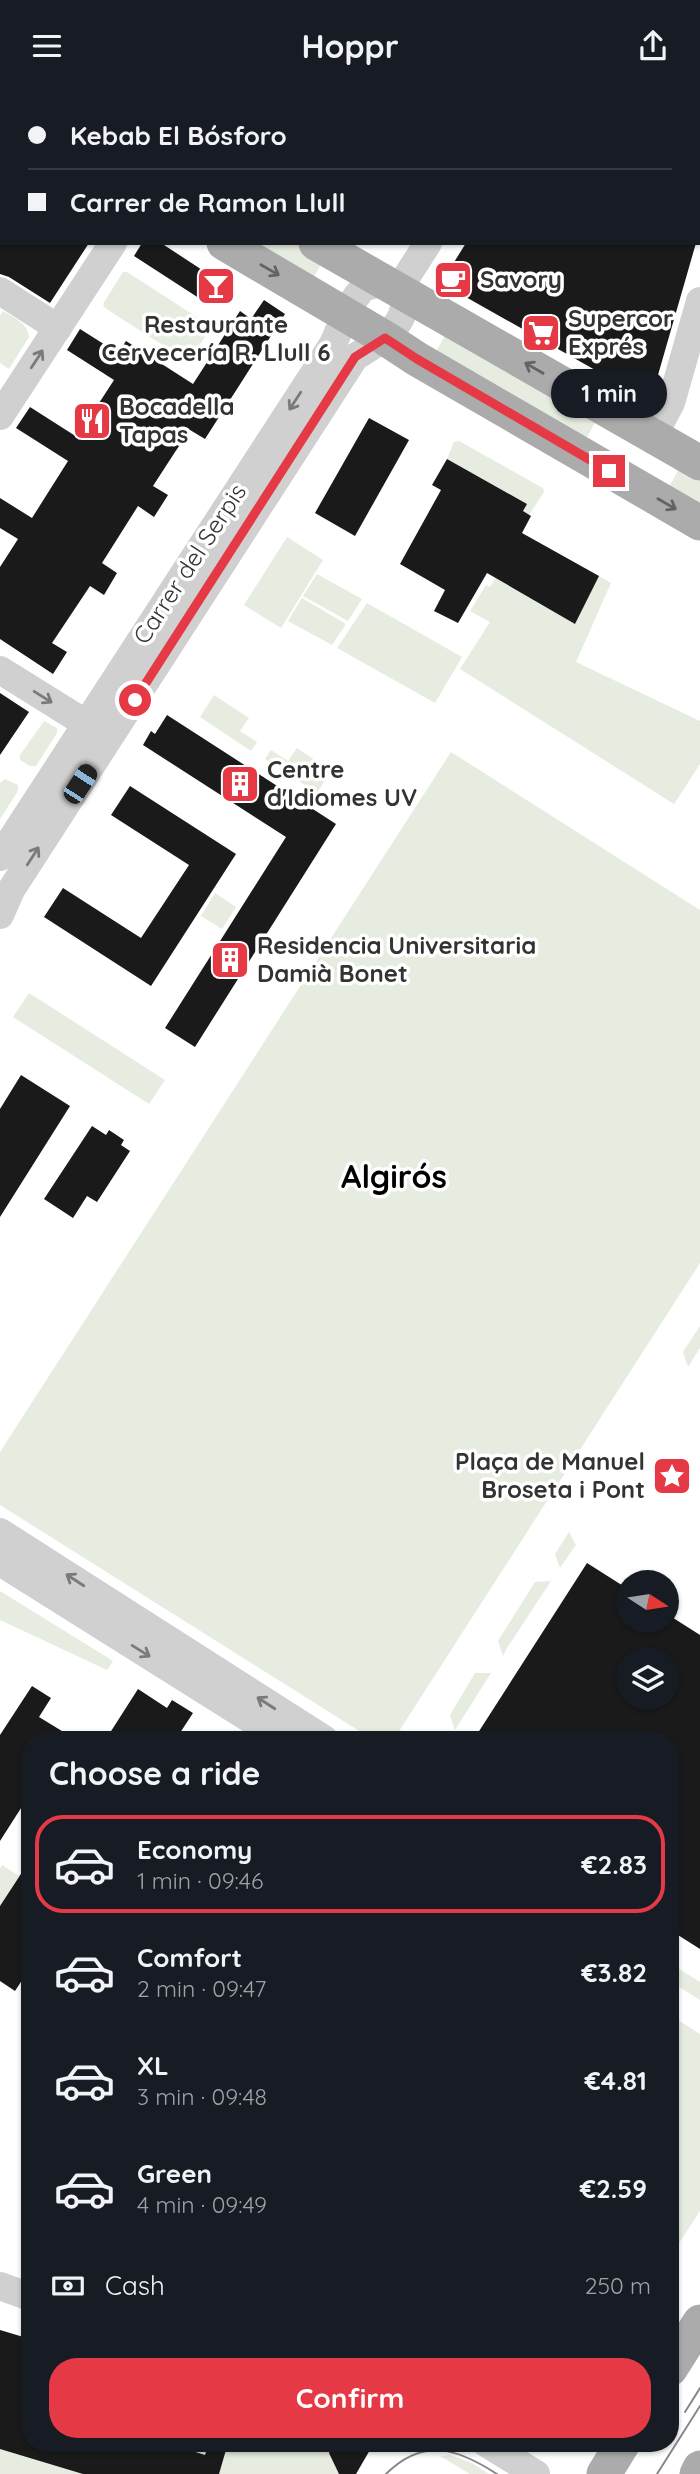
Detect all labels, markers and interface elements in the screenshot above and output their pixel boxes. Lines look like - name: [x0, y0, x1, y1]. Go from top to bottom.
- text: Hoppr: [301, 26, 399, 66]
- icon: menu: [28, 27, 66, 65]
- icon: share: [634, 27, 672, 65]
- text: Kebab El Bósforo: [70, 119, 287, 152]
- text: Carrer de Ramon Llull: [70, 186, 346, 219]
- cafe icon: Savory: [432, 259, 474, 301]
- one-way arrow: [260, 263, 280, 277]
- place label: Savory: [480, 264, 562, 294]
- bar icon: Restaurante Cervecería R. Llull 6: [195, 265, 237, 307]
- place label: Supercor Exprés: [568, 303, 673, 361]
- place label: Restaurante Cervecería R. Llull 6: [102, 309, 330, 367]
- supermarket icon: Supercor Exprés: [520, 312, 562, 354]
- one-way arrow: [31, 350, 45, 370]
- one-way arrow: [525, 361, 545, 375]
- callout: 1 min: [551, 369, 667, 419]
- text: 1 min: [581, 379, 637, 408]
- place label: Bocadella Tapas: [119, 391, 235, 449]
- one-way arrow: [288, 391, 303, 410]
- restaurant icon: Bocadella Tapas: [71, 400, 113, 442]
- route end: [593, 455, 625, 487]
- street label: Carrer del Serpis: [126, 478, 252, 649]
- one-way arrow: [656, 498, 677, 511]
- route start: [119, 684, 151, 716]
- one-way arrow: [32, 690, 52, 704]
- place label: Centre d'Idiomes UV: [267, 754, 417, 812]
- car: [60, 761, 101, 807]
- building icon: Centre d'Idiomes UV: [219, 763, 261, 805]
- one-way arrow: [26, 846, 40, 866]
- place label: Residencia Universitaria Damià Bonet: [257, 930, 536, 988]
- building icon: Residencia Universitaria Damià Bonet: [209, 939, 251, 981]
- district label: Algirós: [341, 1156, 447, 1196]
- place label: Plaça de Manuel Broseta i Pont: [455, 1446, 645, 1504]
- place icon: Plaça de Manuel Broseta i Pont: [651, 1455, 693, 1497]
- north arrow: [616, 1570, 679, 1633]
- map controls: [616, 1570, 679, 1710]
- one-way arrow: [65, 1573, 85, 1587]
- one-way arrow: [130, 1644, 150, 1658]
- button: layers: [616, 1647, 679, 1710]
- one-way arrow: [257, 1695, 277, 1709]
- text: Choose a ride: [49, 1753, 261, 1793]
- icon: car: [53, 1833, 116, 1896]
- text: Economy: [137, 1833, 252, 1866]
- text: €2.83: [581, 1848, 647, 1881]
- text: 1 min · 09:46: [137, 1866, 263, 1895]
- icon: car: [53, 1941, 116, 2004]
- text: Comfort: [137, 1941, 242, 1974]
- text: €3.82: [581, 1956, 647, 1989]
- text: 2 min · 09:47: [137, 1974, 266, 2003]
- icon: car: [53, 2049, 116, 2112]
- text: XL: [137, 2049, 169, 2082]
- text: €4.81: [585, 2064, 647, 2097]
- text: 3 min · 09:48: [137, 2082, 267, 2111]
- icon: car: [53, 2157, 116, 2220]
- text: Green: [137, 2157, 212, 2190]
- text: €2.59: [580, 2172, 647, 2205]
- text: 4 min · 09:49: [137, 2190, 267, 2219]
- icon: cash: [49, 2267, 87, 2305]
- text: Cash: [105, 2269, 165, 2302]
- text: 250 m: [585, 2271, 651, 2300]
- button: Confirm: [49, 2358, 651, 2438]

